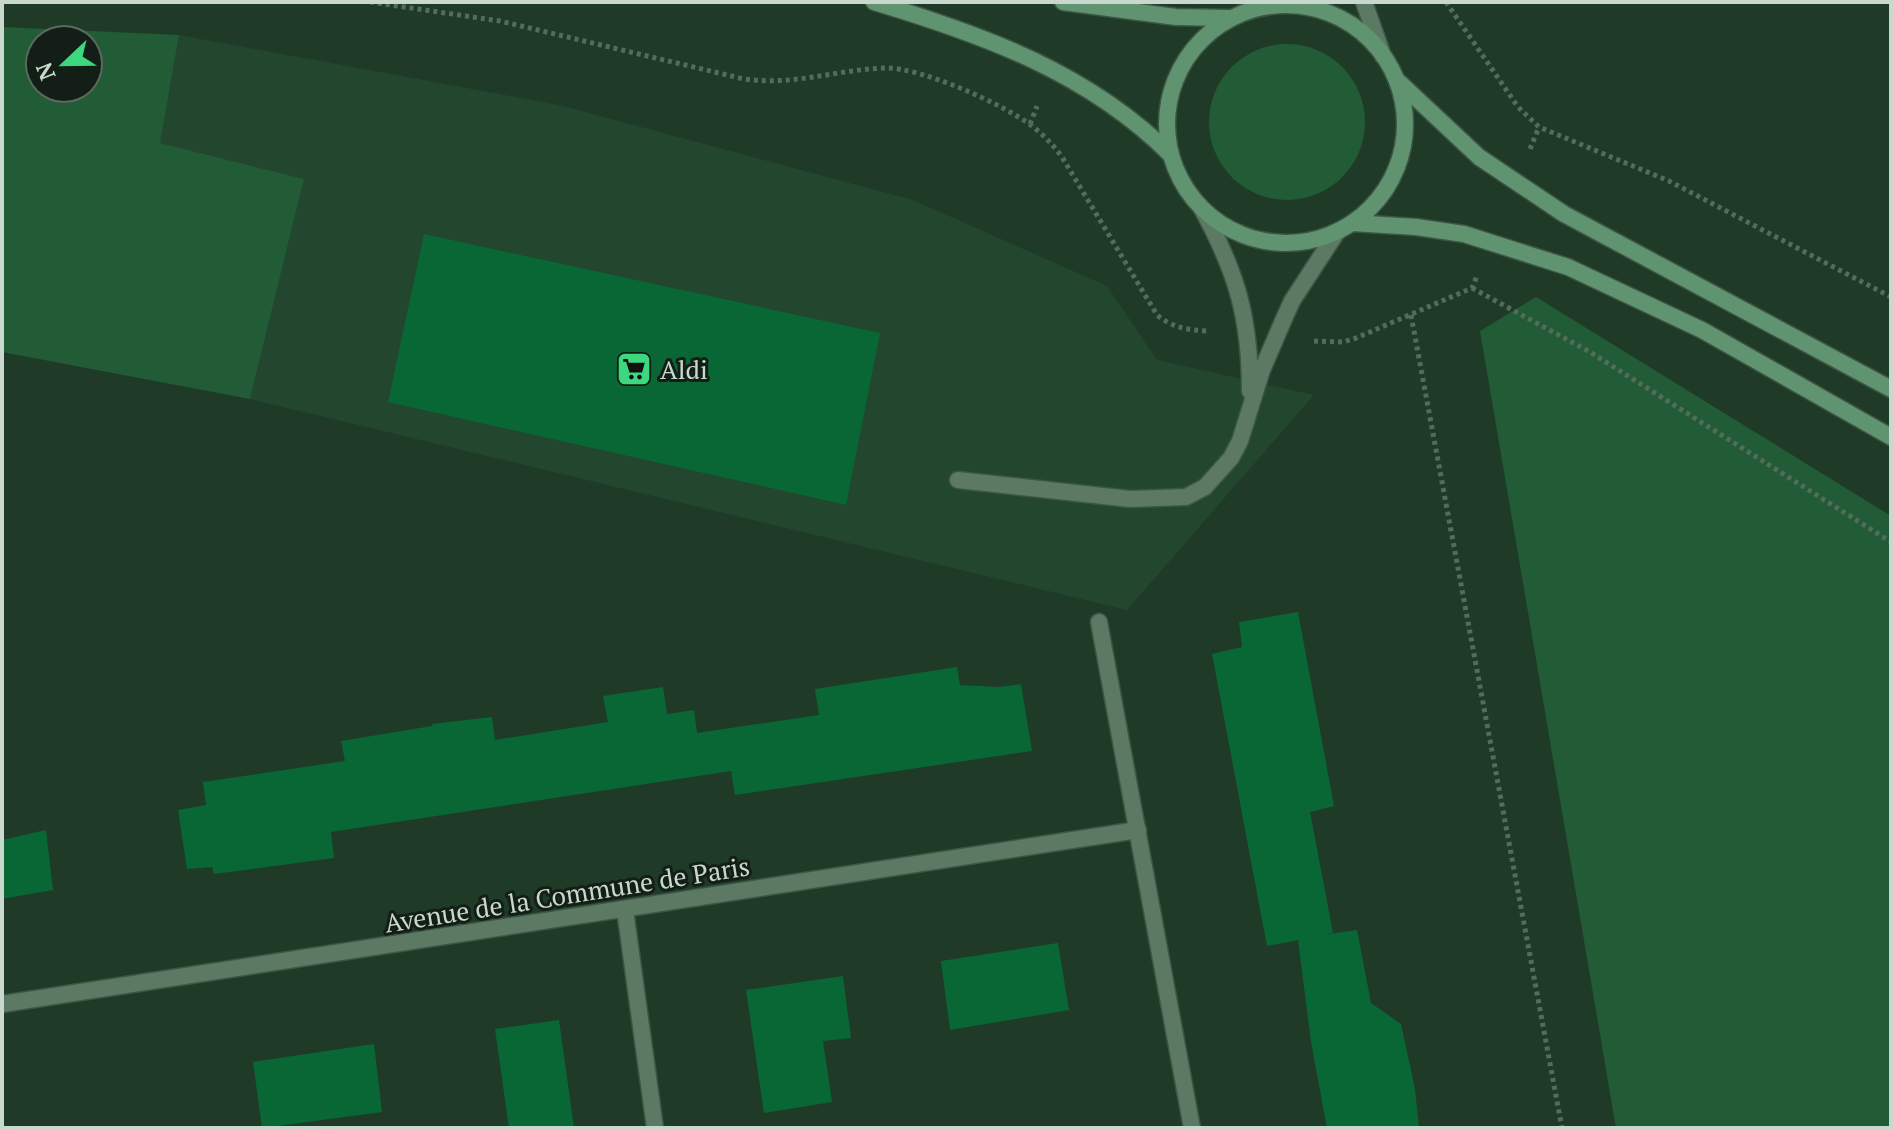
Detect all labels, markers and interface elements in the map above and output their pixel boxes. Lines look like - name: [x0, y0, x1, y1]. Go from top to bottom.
- north arrow: [24, 24, 104, 104]
- text: N: [28, 58, 62, 85]
- supermarket icon: Aldi: [615, 350, 653, 388]
- place label: Aldi: [660, 352, 708, 386]
- street label: Avenue de la Commune de Paris: [382, 848, 752, 940]

